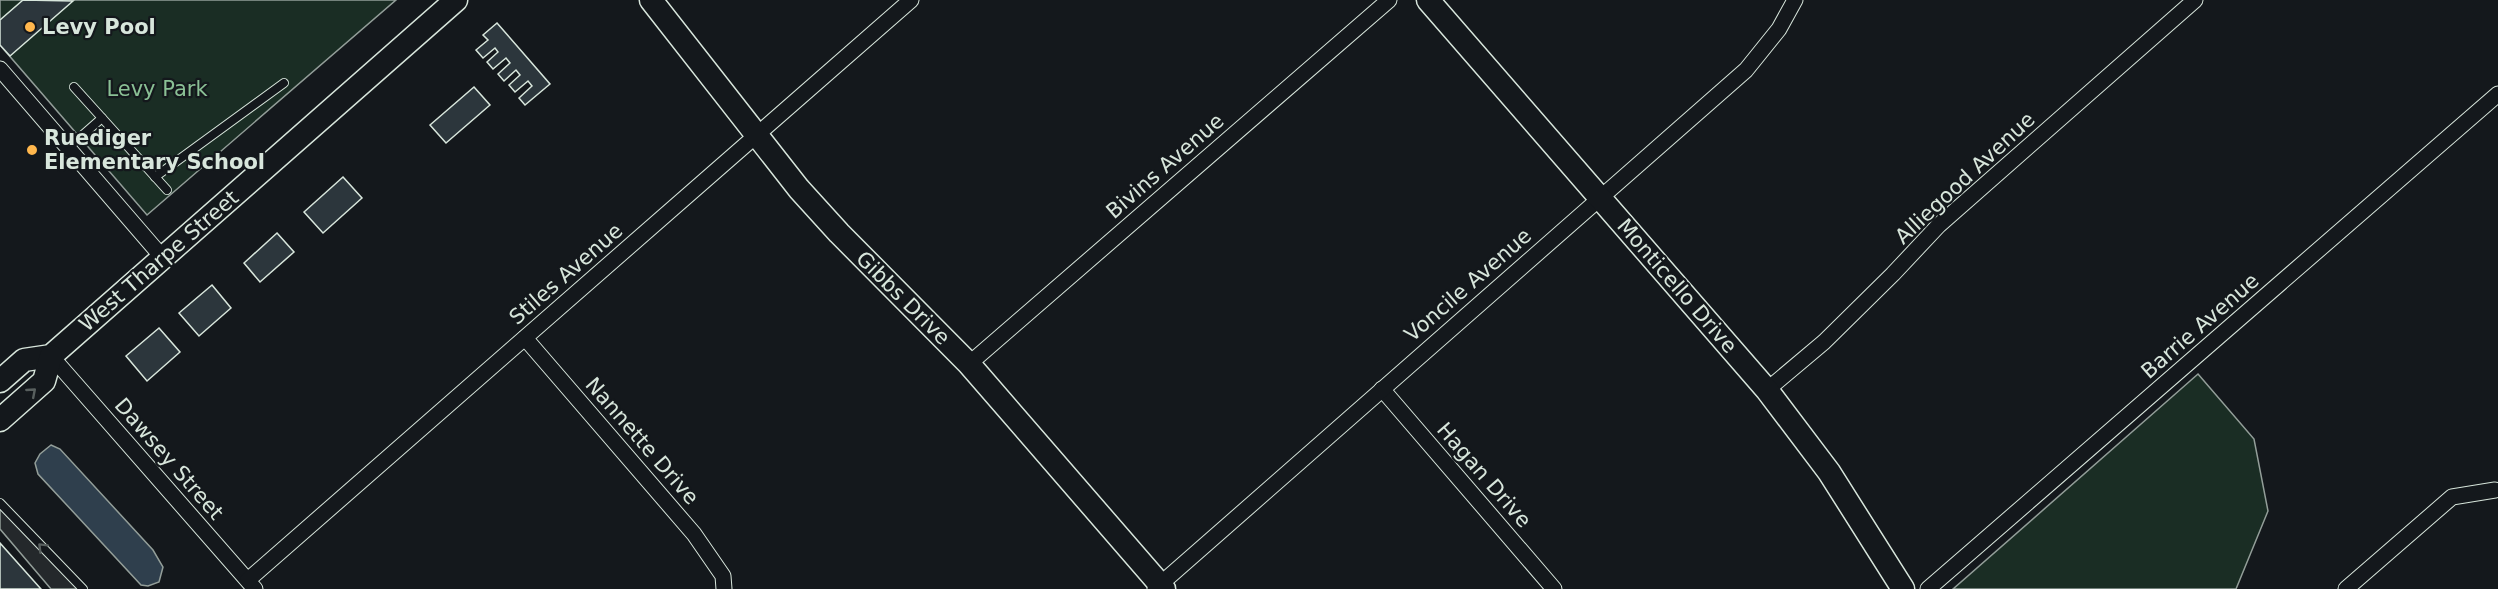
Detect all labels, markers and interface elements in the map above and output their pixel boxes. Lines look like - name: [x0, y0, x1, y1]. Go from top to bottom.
- place label: Levy Pool: [42, 15, 156, 39]
- marker: Levy Pool: [23, 20, 37, 34]
- park label: Levy Park: [106, 77, 208, 101]
- street label: Alliegood Avenue: [1890, 107, 2040, 249]
- street label: Bivins Avenue: [1101, 109, 1229, 223]
- place label: Ruediger Elementary School: [44, 126, 265, 174]
- marker: Ruediger Elementary School: [25, 143, 39, 157]
- street label: West Tharpe Street: [75, 185, 243, 337]
- street label: Monticello Drive: [1612, 214, 1742, 358]
- street label: Stiles Avenue: [505, 218, 627, 330]
- street label: Voncile Avenue: [1400, 224, 1536, 346]
- street label: Gibbs Drive: [851, 246, 955, 350]
- street label: Barrie Avenue: [2136, 269, 2264, 383]
- street label: Nannette Drive: [580, 373, 704, 509]
- one-way arrow: [25, 388, 36, 399]
- street label: Dawsey Street: [110, 393, 228, 525]
- street label: Hagan Drive: [1432, 418, 1536, 532]
- one-way arrow: [38, 544, 49, 555]

